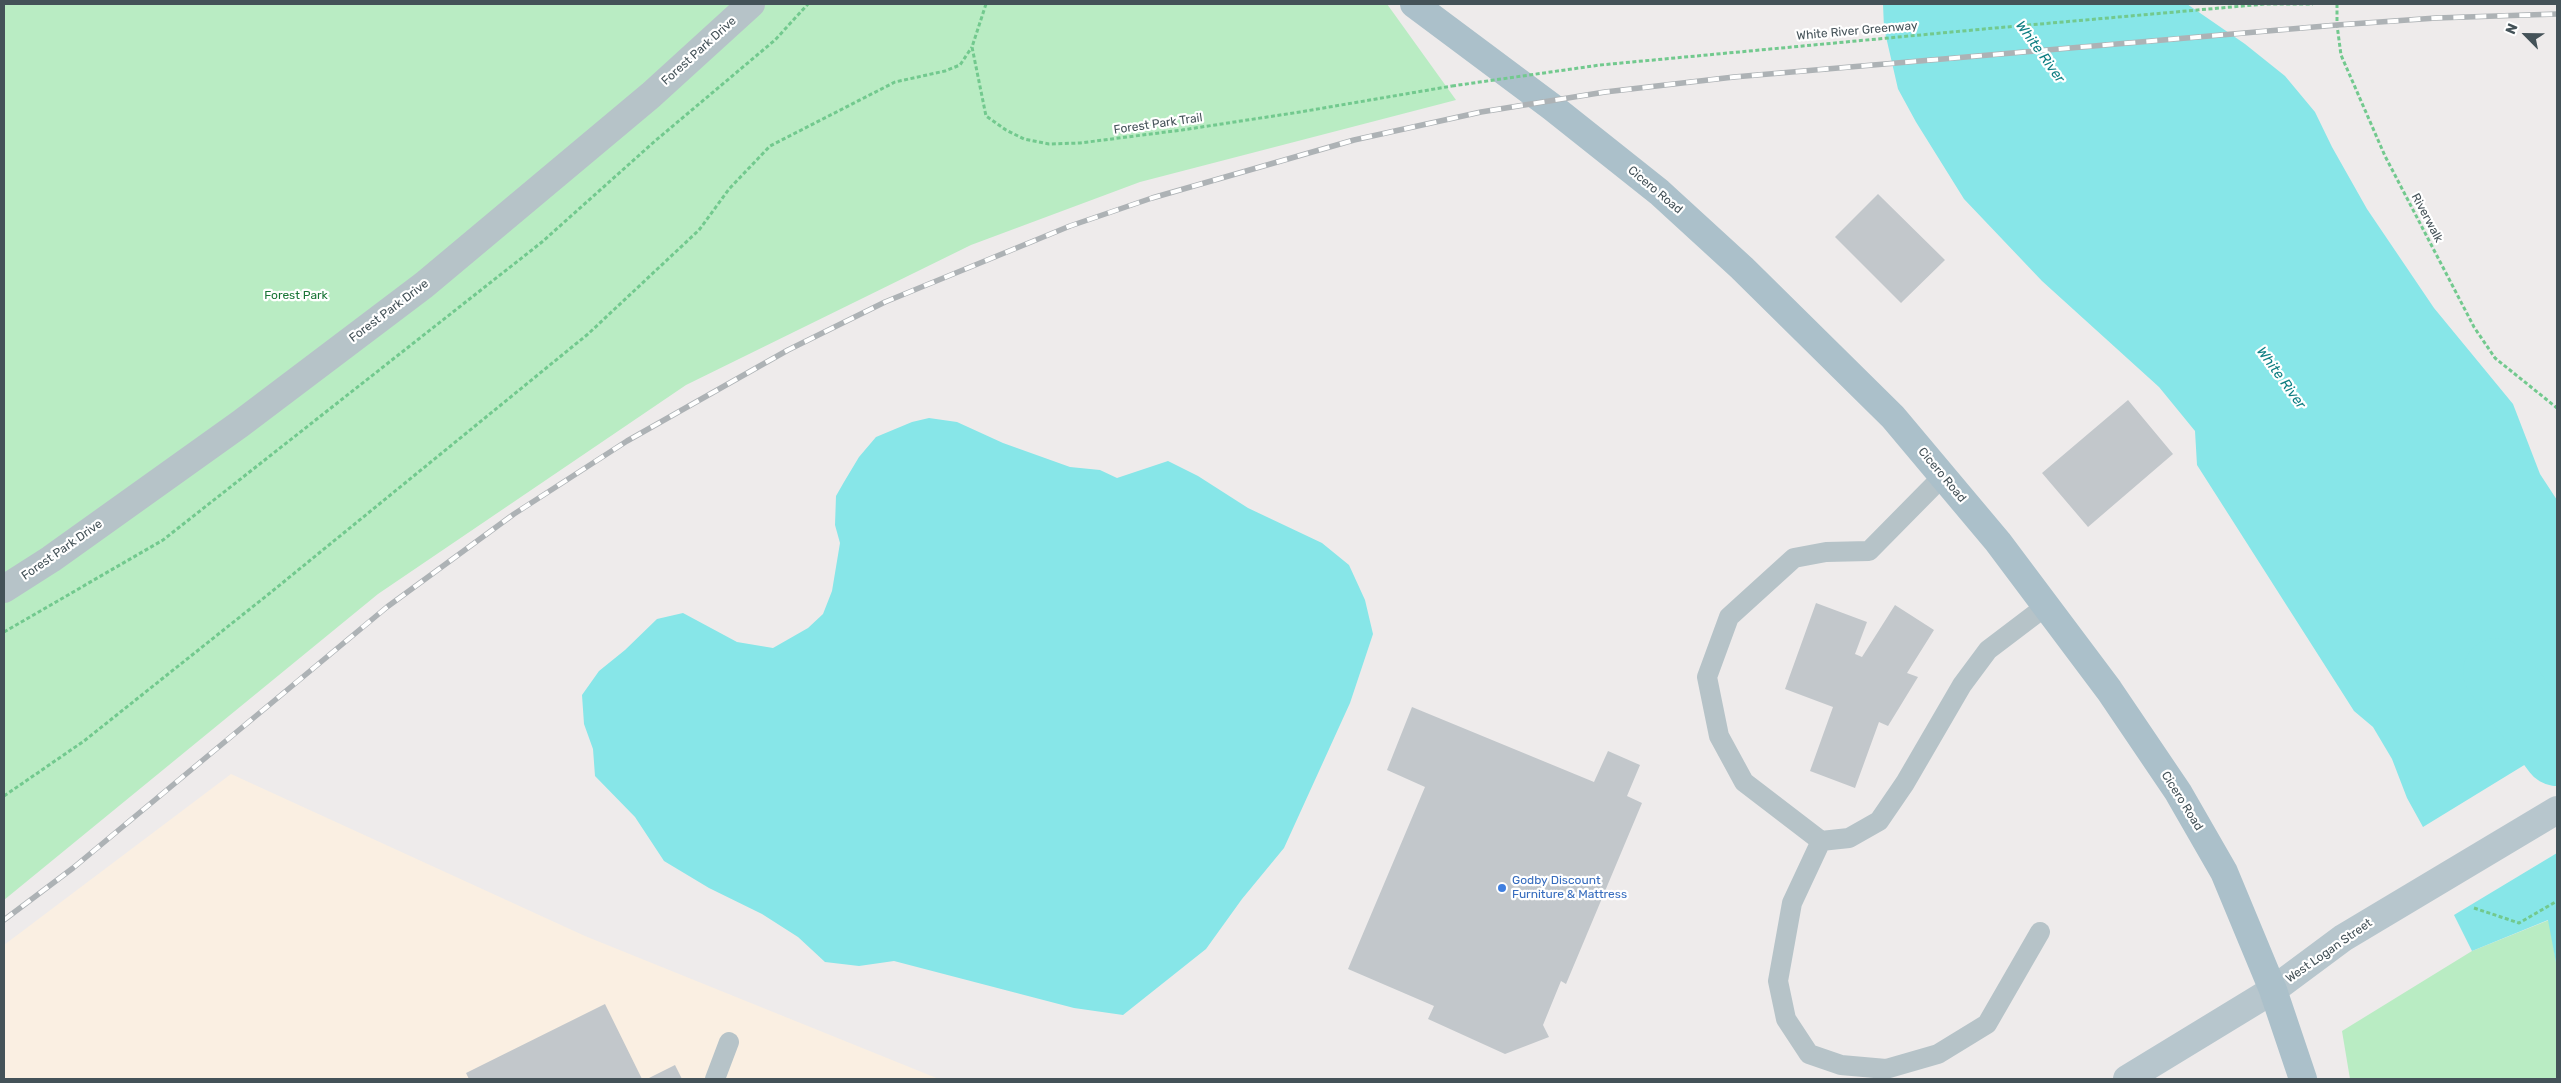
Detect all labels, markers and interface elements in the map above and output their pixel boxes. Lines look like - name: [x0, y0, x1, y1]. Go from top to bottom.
- north arrow: [2501, 10, 2551, 60]
- street label: Forest Park Drive: [659, 14, 739, 88]
- water label: White River: [2012, 18, 2068, 86]
- street label: White River Greenway: [1796, 19, 1918, 43]
- text: N: [2502, 21, 2522, 37]
- street label: Forest Park Trail: [1113, 111, 1203, 137]
- street label: Cicero Road: [1625, 163, 1685, 217]
- street label: Riverwalk: [2408, 191, 2446, 245]
- street label: Forest Park Drive: [347, 277, 431, 345]
- park label: Forest Park: [264, 289, 328, 303]
- water label: White River: [2253, 344, 2309, 412]
- street label: Cicero Road: [1915, 445, 1969, 505]
- street label: Forest Park Drive: [19, 517, 105, 583]
- street label: Cicero Road: [2158, 769, 2206, 833]
- place label: Godby Discount Furniture & Mattress: [1512, 874, 1627, 902]
- marker: Godby Discount Furniture & Mattress: [1496, 882, 1508, 894]
- street label: West Logan Street: [2283, 916, 2375, 986]

